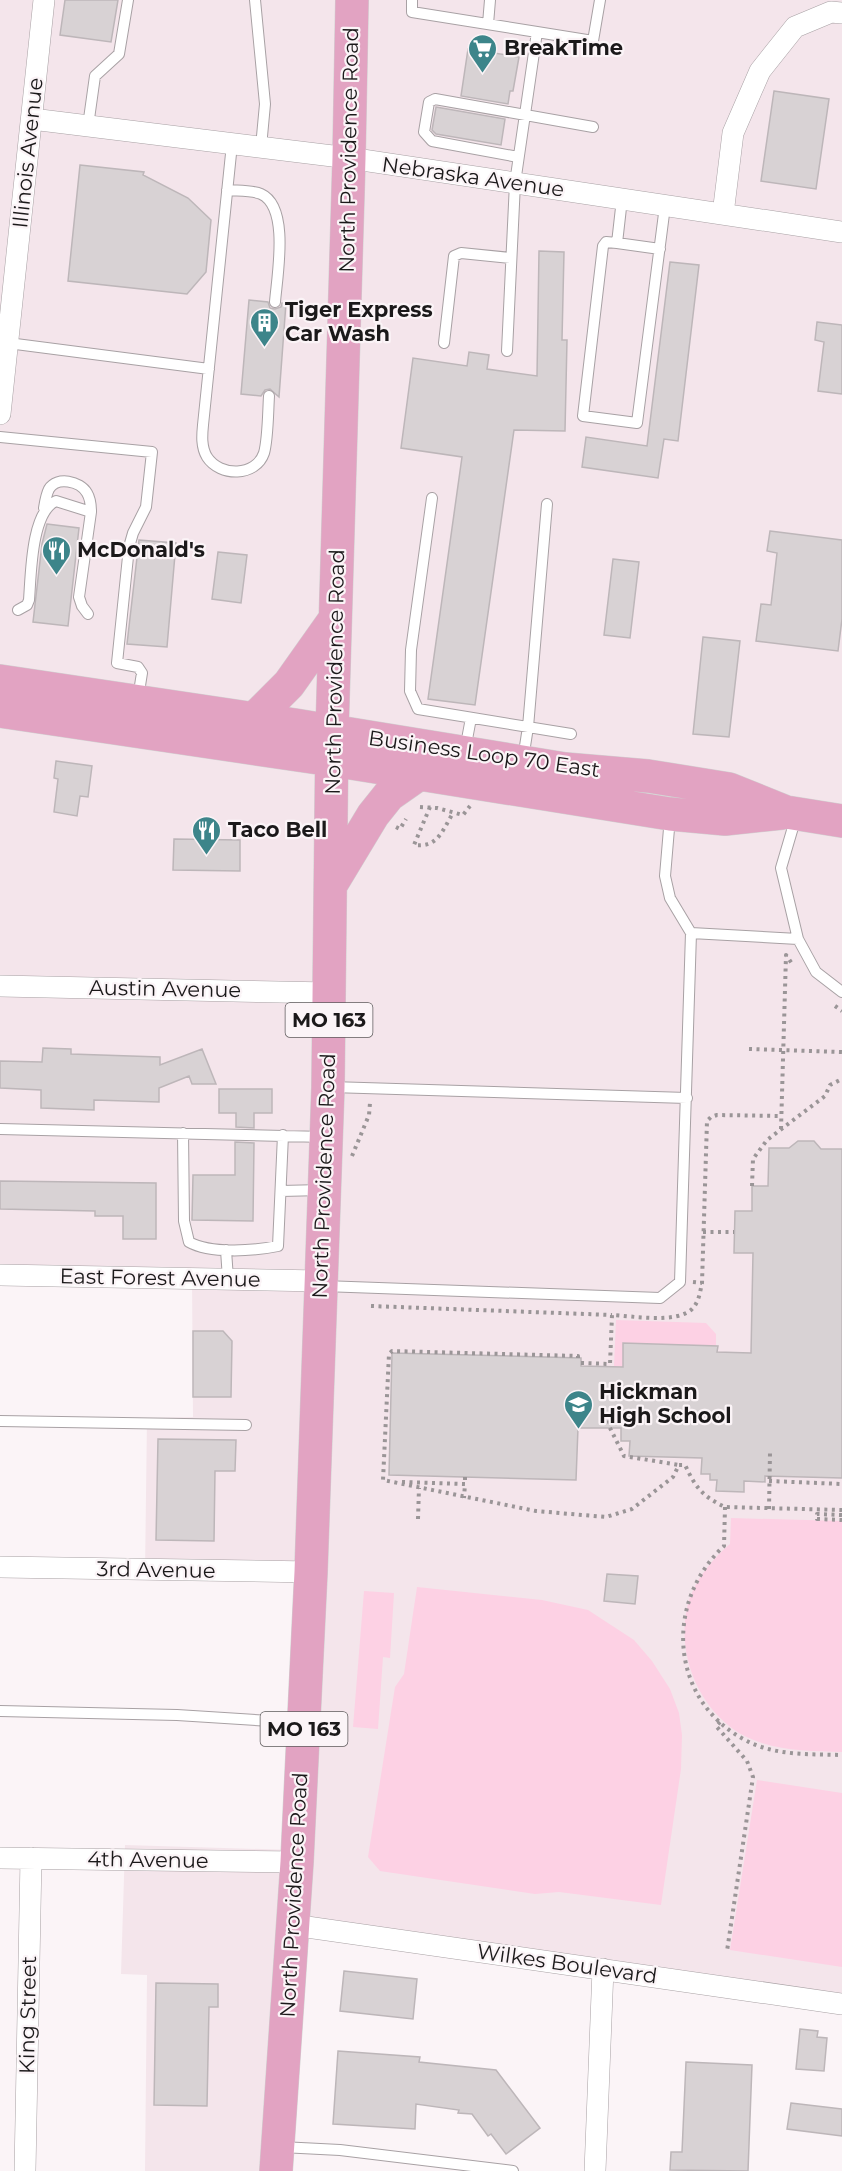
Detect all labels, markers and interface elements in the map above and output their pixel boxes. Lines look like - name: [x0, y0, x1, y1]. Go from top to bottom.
- street label: North Providence Road: [334, 27, 363, 273]
- supermarket icon: BreakTime: [467, 32, 499, 74]
- place label: BreakTime: [504, 35, 623, 60]
- street label: Illinois Avenue: [7, 76, 48, 229]
- street label: Nebraska Avenue: [380, 151, 566, 202]
- place label: Tiger Express Car Wash: [285, 297, 433, 346]
- building icon: Tiger Express Car Wash: [248, 306, 280, 348]
- restaurant icon: McDonald's: [40, 534, 72, 576]
- place label: McDonald's: [77, 537, 205, 562]
- street label: North Providence Road: [320, 549, 349, 795]
- street label: Business Loop 70 East: [367, 725, 601, 782]
- restaurant icon: Taco Bell: [191, 814, 223, 856]
- place label: Taco Bell: [228, 817, 327, 842]
- street label: Austin Avenue: [89, 975, 241, 1002]
- road number: MO 163: [286, 1003, 372, 1037]
- street label: North Providence Road: [307, 1053, 340, 1299]
- street label: East Forest Avenue: [59, 1263, 261, 1292]
- place label: Hickman High School: [599, 1379, 732, 1428]
- school or university icon: Hickman High School: [562, 1388, 594, 1430]
- street label: 3rd Avenue: [96, 1556, 216, 1583]
- road number: MO 163: [260, 1712, 348, 1746]
- street label: North Providence Road: [275, 1772, 312, 2018]
- street label: 4th Avenue: [87, 1846, 209, 1873]
- street label: Wilkes Boulevard: [475, 1938, 659, 1989]
- street label: King Street: [14, 1956, 41, 2074]

